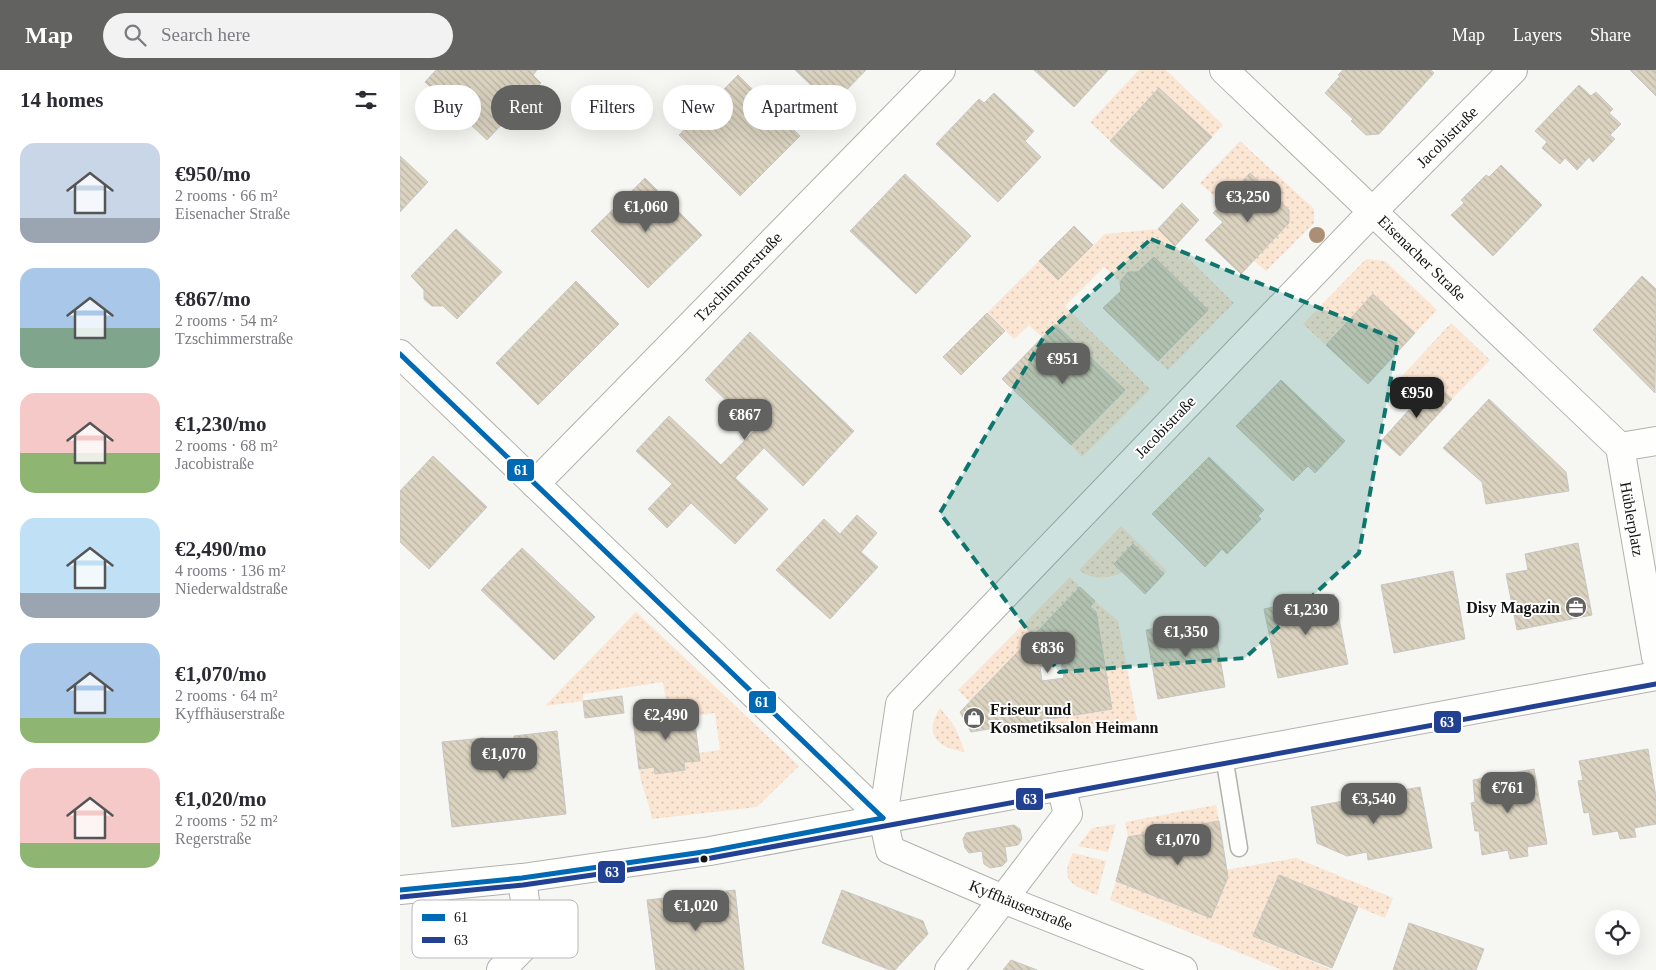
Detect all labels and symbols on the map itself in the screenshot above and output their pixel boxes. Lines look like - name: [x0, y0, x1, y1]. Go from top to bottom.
- street label: Jacobistraße: [1413, 103, 1481, 171]
- pin: €3,250: [1207, 180, 1289, 223]
- pin: €1,060: [605, 190, 687, 233]
- street label: Eisenacher Straße: [1375, 212, 1469, 304]
- street label: Tzschimmerstraße: [691, 229, 785, 325]
- pin: €951: [1033, 342, 1093, 385]
- pin: €950: [1387, 376, 1447, 419]
- street label: Jacobistraße: [1131, 393, 1199, 461]
- pin: €867: [715, 398, 775, 441]
- line badge: 61: [506, 458, 535, 482]
- text: 61: [514, 463, 528, 478]
- street label: Hüblerplatz: [1616, 480, 1647, 558]
- pin: €1,230: [1265, 594, 1347, 636]
- office icon: Disy Magazin: [1564, 595, 1588, 619]
- place label: Disy Magazin: [1466, 599, 1560, 617]
- pin: €1,350: [1145, 616, 1227, 658]
- pin: €836: [1018, 632, 1078, 674]
- line badge: 61: [748, 690, 777, 714]
- text: 61: [755, 695, 769, 710]
- pin: €2,490: [625, 698, 707, 741]
- place label: Friseur und Kosmetiksalon Heimann: [990, 701, 1159, 736]
- shop icon: Friseur und Kosmetiksalon Heimann: [962, 706, 986, 730]
- line badge: 63: [1433, 710, 1462, 734]
- text: 63: [1440, 715, 1454, 730]
- pin: €1,070: [463, 738, 545, 780]
- pin: €761: [1478, 772, 1538, 814]
- pin: €3,540: [1333, 782, 1415, 825]
- line badge: 63: [1015, 787, 1044, 811]
- text: 63: [1023, 792, 1037, 807]
- pin: €1,070: [1137, 824, 1219, 866]
- unlabelled marker: [699, 854, 709, 864]
- line badge: 63: [597, 860, 626, 884]
- text: 63: [605, 865, 619, 880]
- street label: Kyffhäuserstraße: [966, 877, 1075, 934]
- pin: €1,020: [655, 890, 737, 932]
- legend: [412, 900, 578, 958]
- text: 61: [454, 910, 468, 925]
- text: 63: [454, 933, 468, 948]

